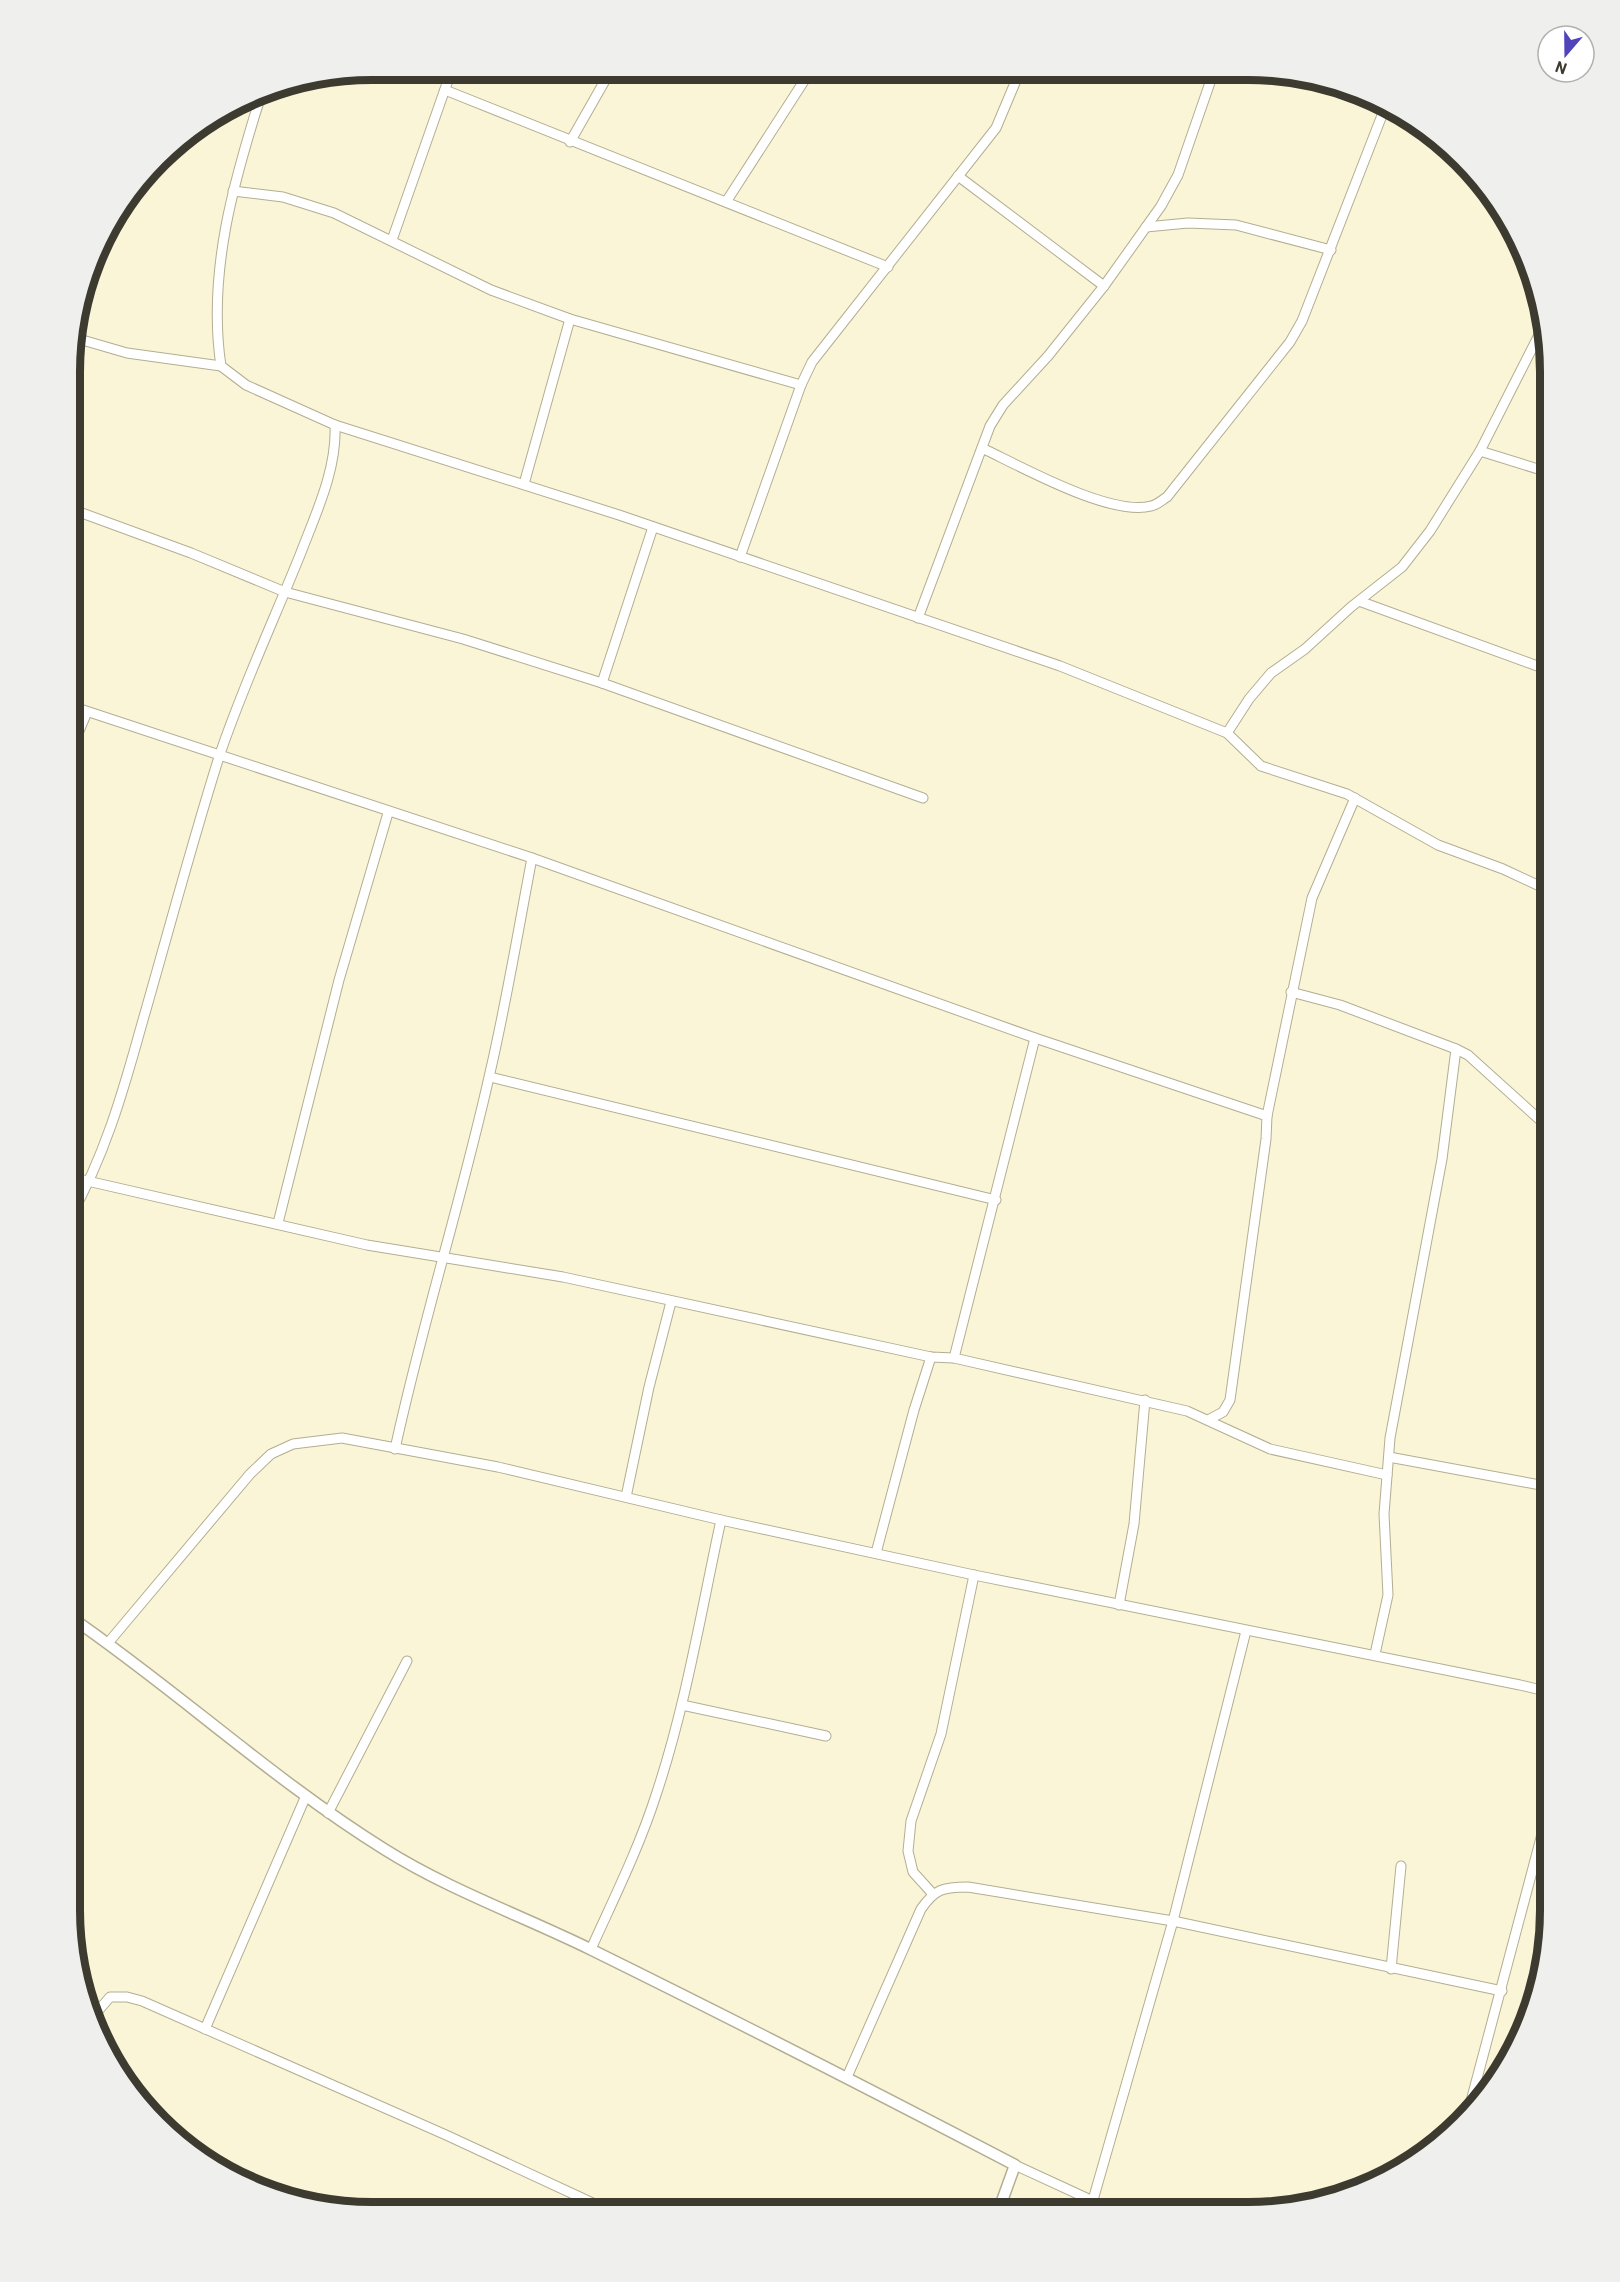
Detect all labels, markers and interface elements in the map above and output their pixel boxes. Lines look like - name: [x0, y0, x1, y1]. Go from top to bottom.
- north arrow: [1536, 24, 1596, 84]
- text: N: [1552, 58, 1569, 79]

